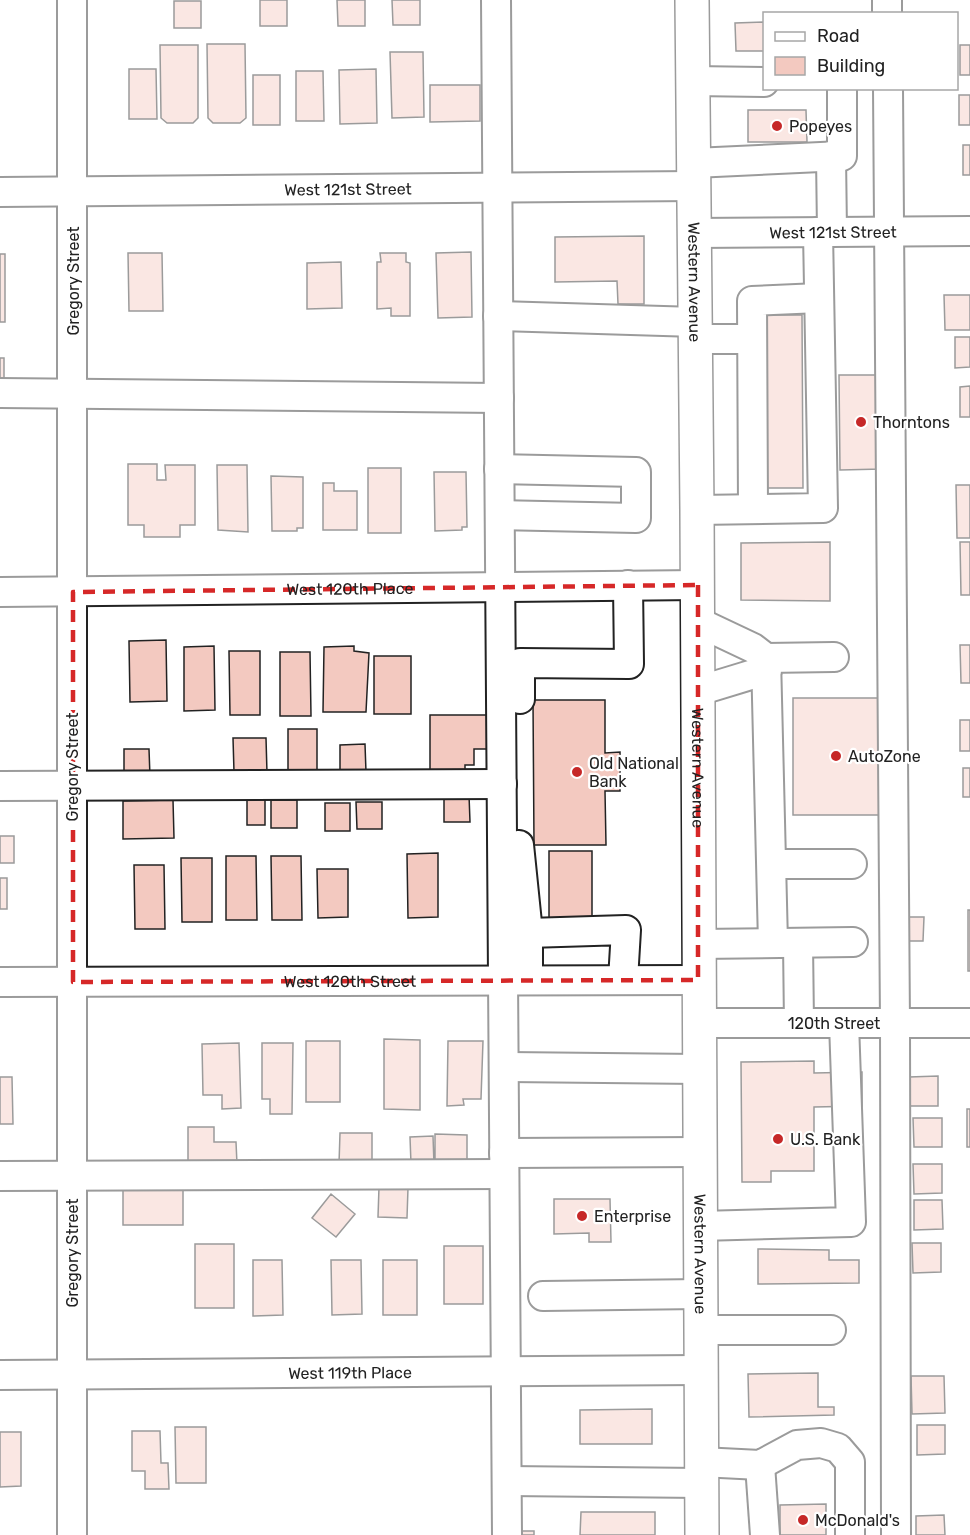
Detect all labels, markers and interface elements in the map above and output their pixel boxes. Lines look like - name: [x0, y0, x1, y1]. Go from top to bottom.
- legend: [763, 12, 958, 90]
- text: Road: [817, 25, 860, 47]
- text: Building: [817, 55, 885, 77]
- place label: Popeyes: [789, 117, 852, 136]
- marker: Popeyes: [770, 119, 784, 133]
- street label: West 121st Street: [284, 179, 412, 199]
- street label: Western Avenue: [685, 222, 705, 342]
- street label: West 121st Street: [769, 222, 897, 242]
- street label: Gregory Street: [64, 226, 83, 336]
- place label: Thorntons: [873, 413, 950, 432]
- marker: Thorntons: [854, 415, 868, 429]
- street label: West 120th Place: [286, 578, 414, 599]
- street label: Western Avenue: [688, 708, 708, 828]
- street label: Gregory Street: [63, 712, 82, 822]
- place label: AutoZone: [848, 747, 921, 766]
- marker: AutoZone: [829, 749, 843, 763]
- place label: Old National Bank: [589, 754, 679, 791]
- marker: Old National Bank: [570, 765, 584, 779]
- street label: West 120th Street: [284, 971, 416, 991]
- street label: 120th Street: [788, 1014, 880, 1033]
- place label: U.S. Bank: [790, 1130, 861, 1149]
- marker: U.S. Bank: [771, 1132, 785, 1146]
- street label: Western Avenue: [691, 1194, 710, 1314]
- street label: Gregory Street: [63, 1198, 82, 1308]
- place label: Enterprise: [594, 1207, 671, 1226]
- marker: Enterprise: [575, 1209, 589, 1223]
- street label: West 119th Place: [288, 1363, 412, 1382]
- place label: McDonald's: [815, 1511, 900, 1530]
- marker: McDonald's: [796, 1513, 810, 1527]

